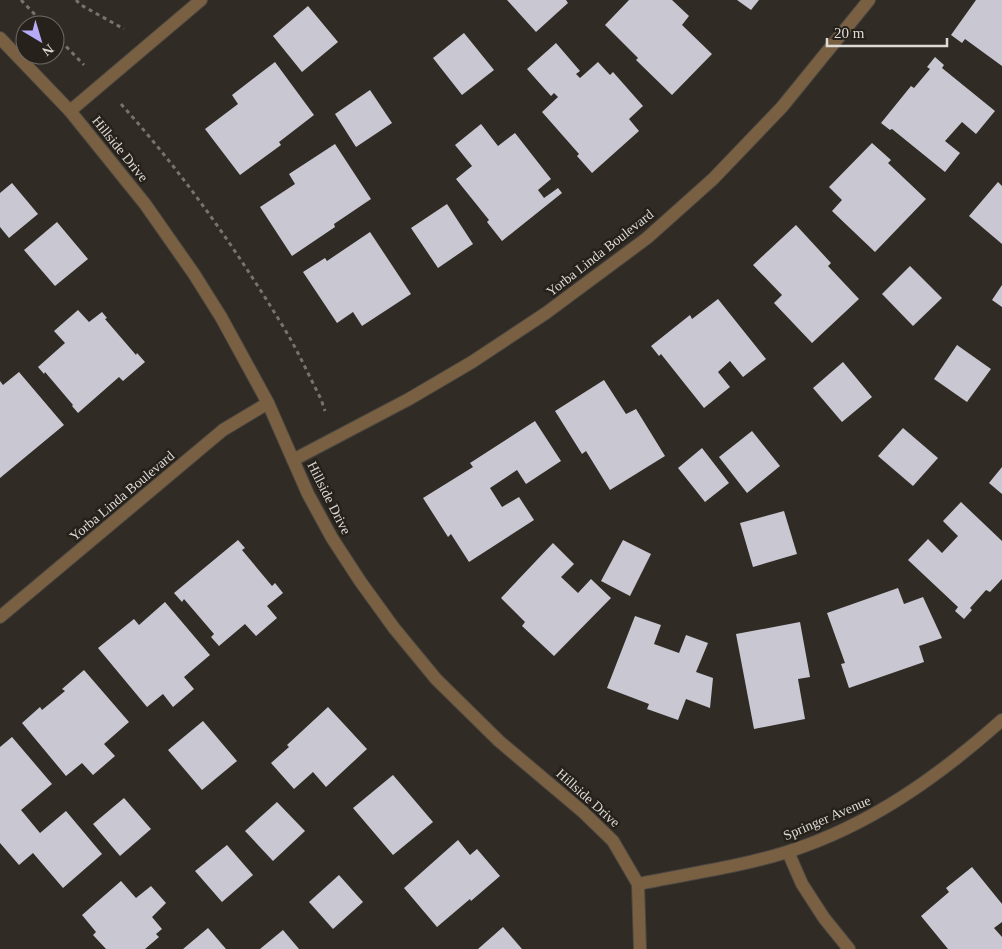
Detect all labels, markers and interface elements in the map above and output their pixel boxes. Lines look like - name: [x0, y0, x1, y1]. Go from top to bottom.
- north arrow: [15, 15, 65, 65]
- scale bar: [827, 15, 947, 47]
- text: 20 m: [834, 25, 865, 41]
- text: N: [39, 41, 56, 59]
- street label: Hillside Drive: [89, 113, 151, 185]
- street label: Yorba Linda Boulevard: [544, 207, 656, 299]
- street label: Yorba Linda Boulevard: [67, 448, 177, 544]
- street label: Hillside Drive: [304, 459, 354, 537]
- street label: Hillside Drive: [553, 766, 623, 830]
- street label: Springer Avenue: [781, 793, 873, 843]

